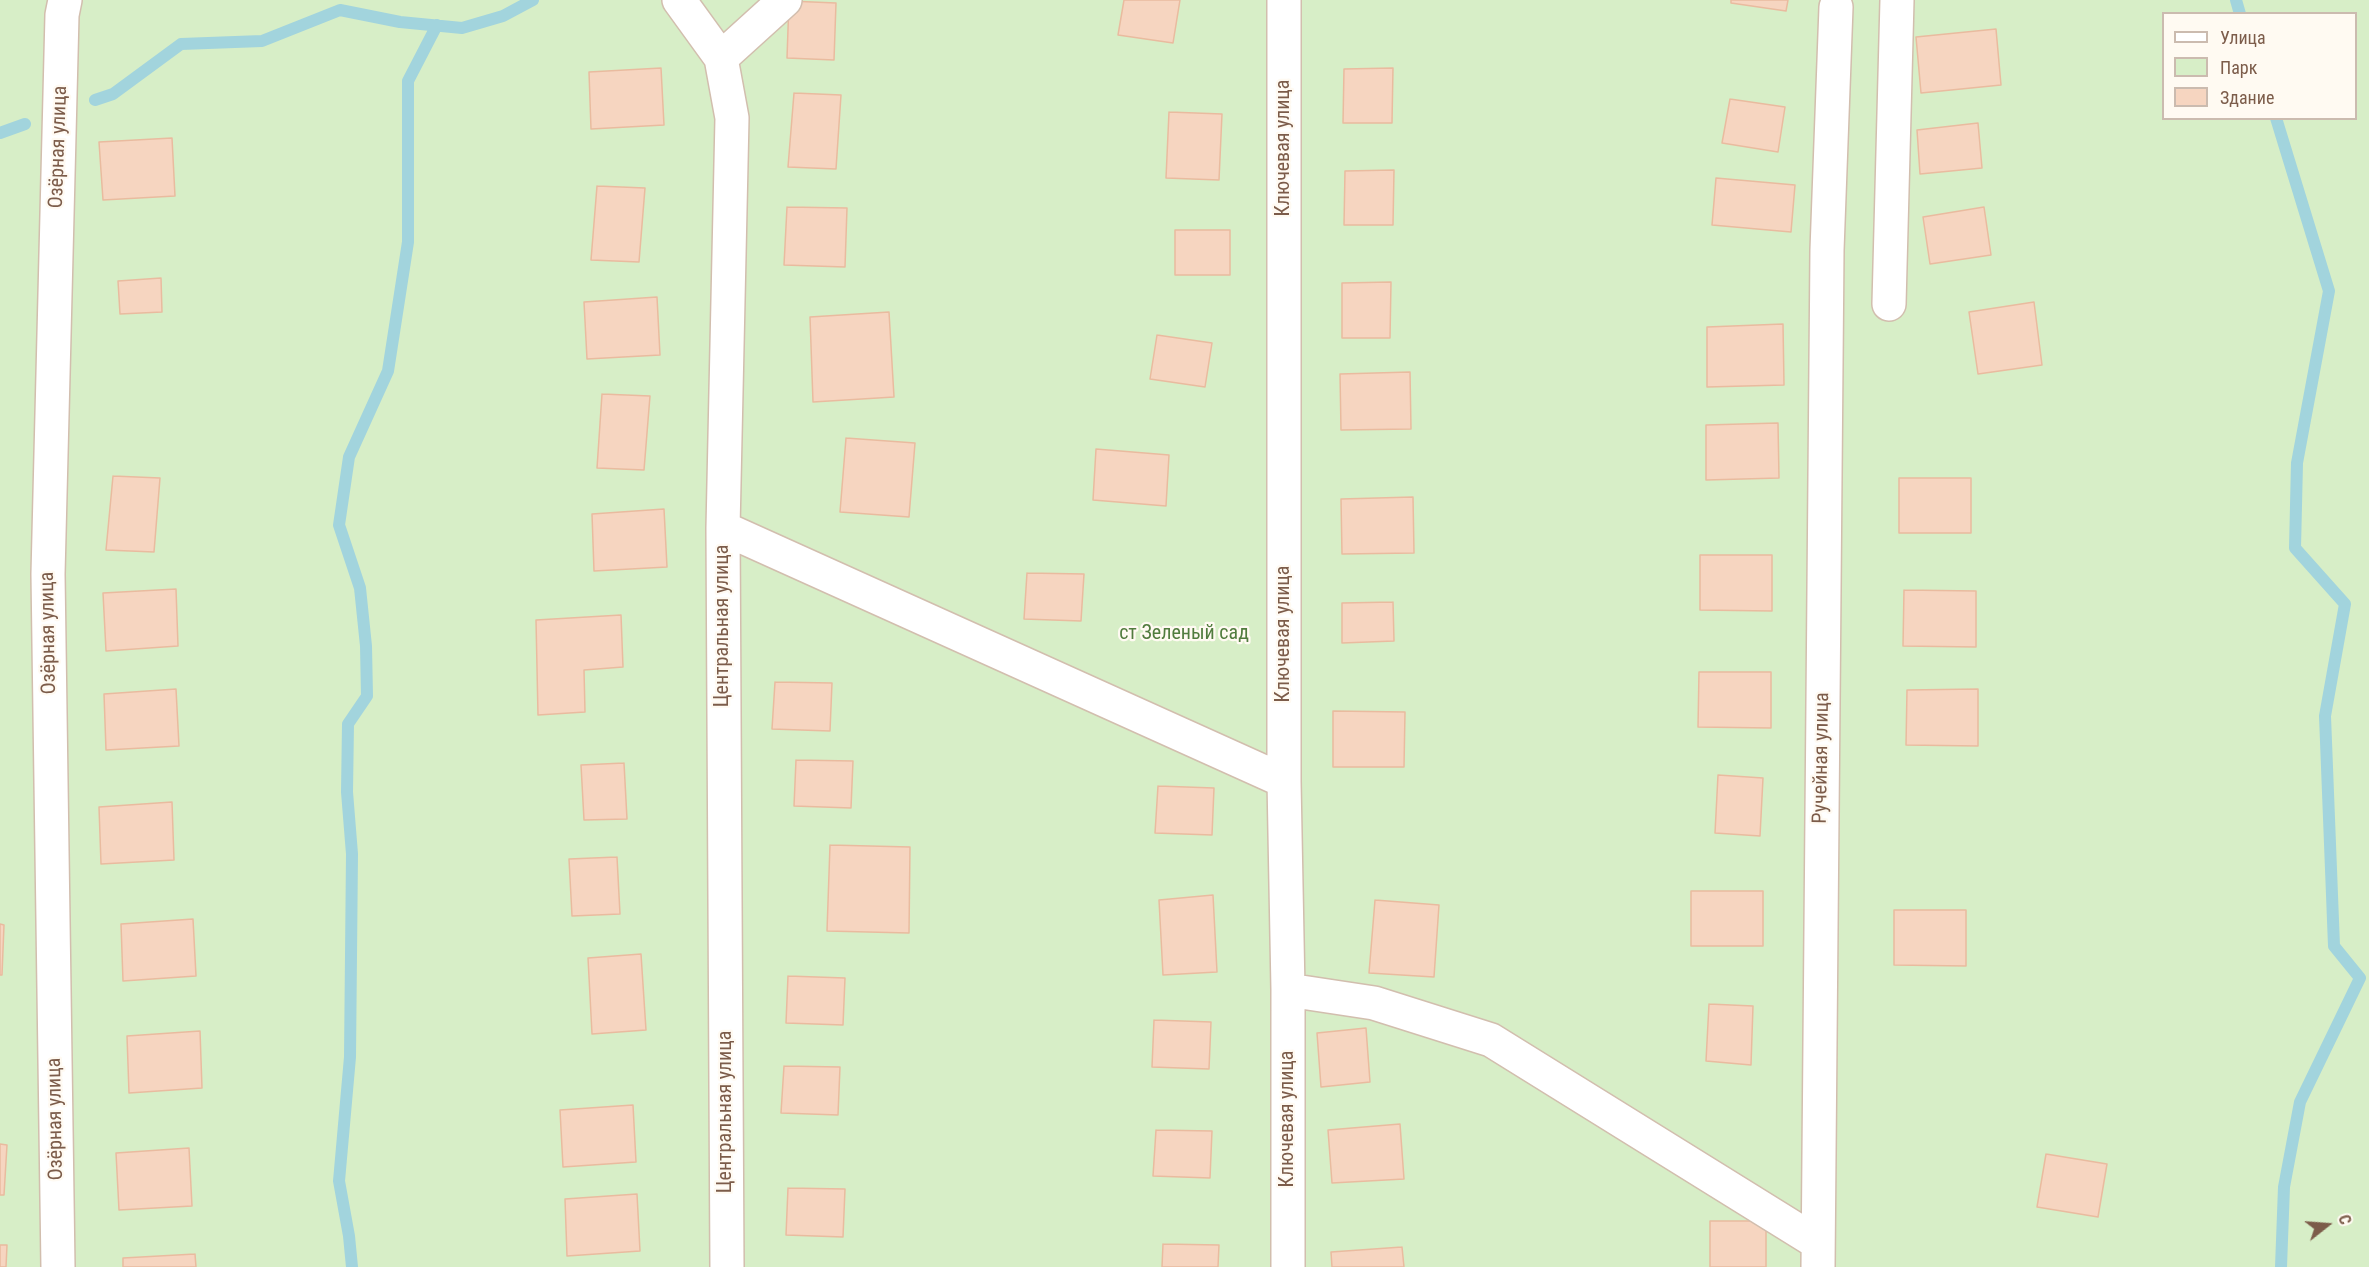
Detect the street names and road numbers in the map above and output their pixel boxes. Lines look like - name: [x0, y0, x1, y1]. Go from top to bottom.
- street label: Ключевая улица: [1272, 80, 1296, 216]
- street label: Озёрная улица: [45, 85, 73, 209]
- street label: Центральная улица: [711, 545, 735, 707]
- street label: Ключевая улица: [1272, 566, 1296, 702]
- street label: Озёрная улица: [36, 572, 62, 694]
- street label: Ручейная улица: [1809, 692, 1835, 824]
- street label: Центральная улица: [714, 1031, 738, 1193]
- street label: Ключевая улица: [1276, 1051, 1300, 1187]
- street label: Озёрная улица: [43, 1058, 69, 1180]

